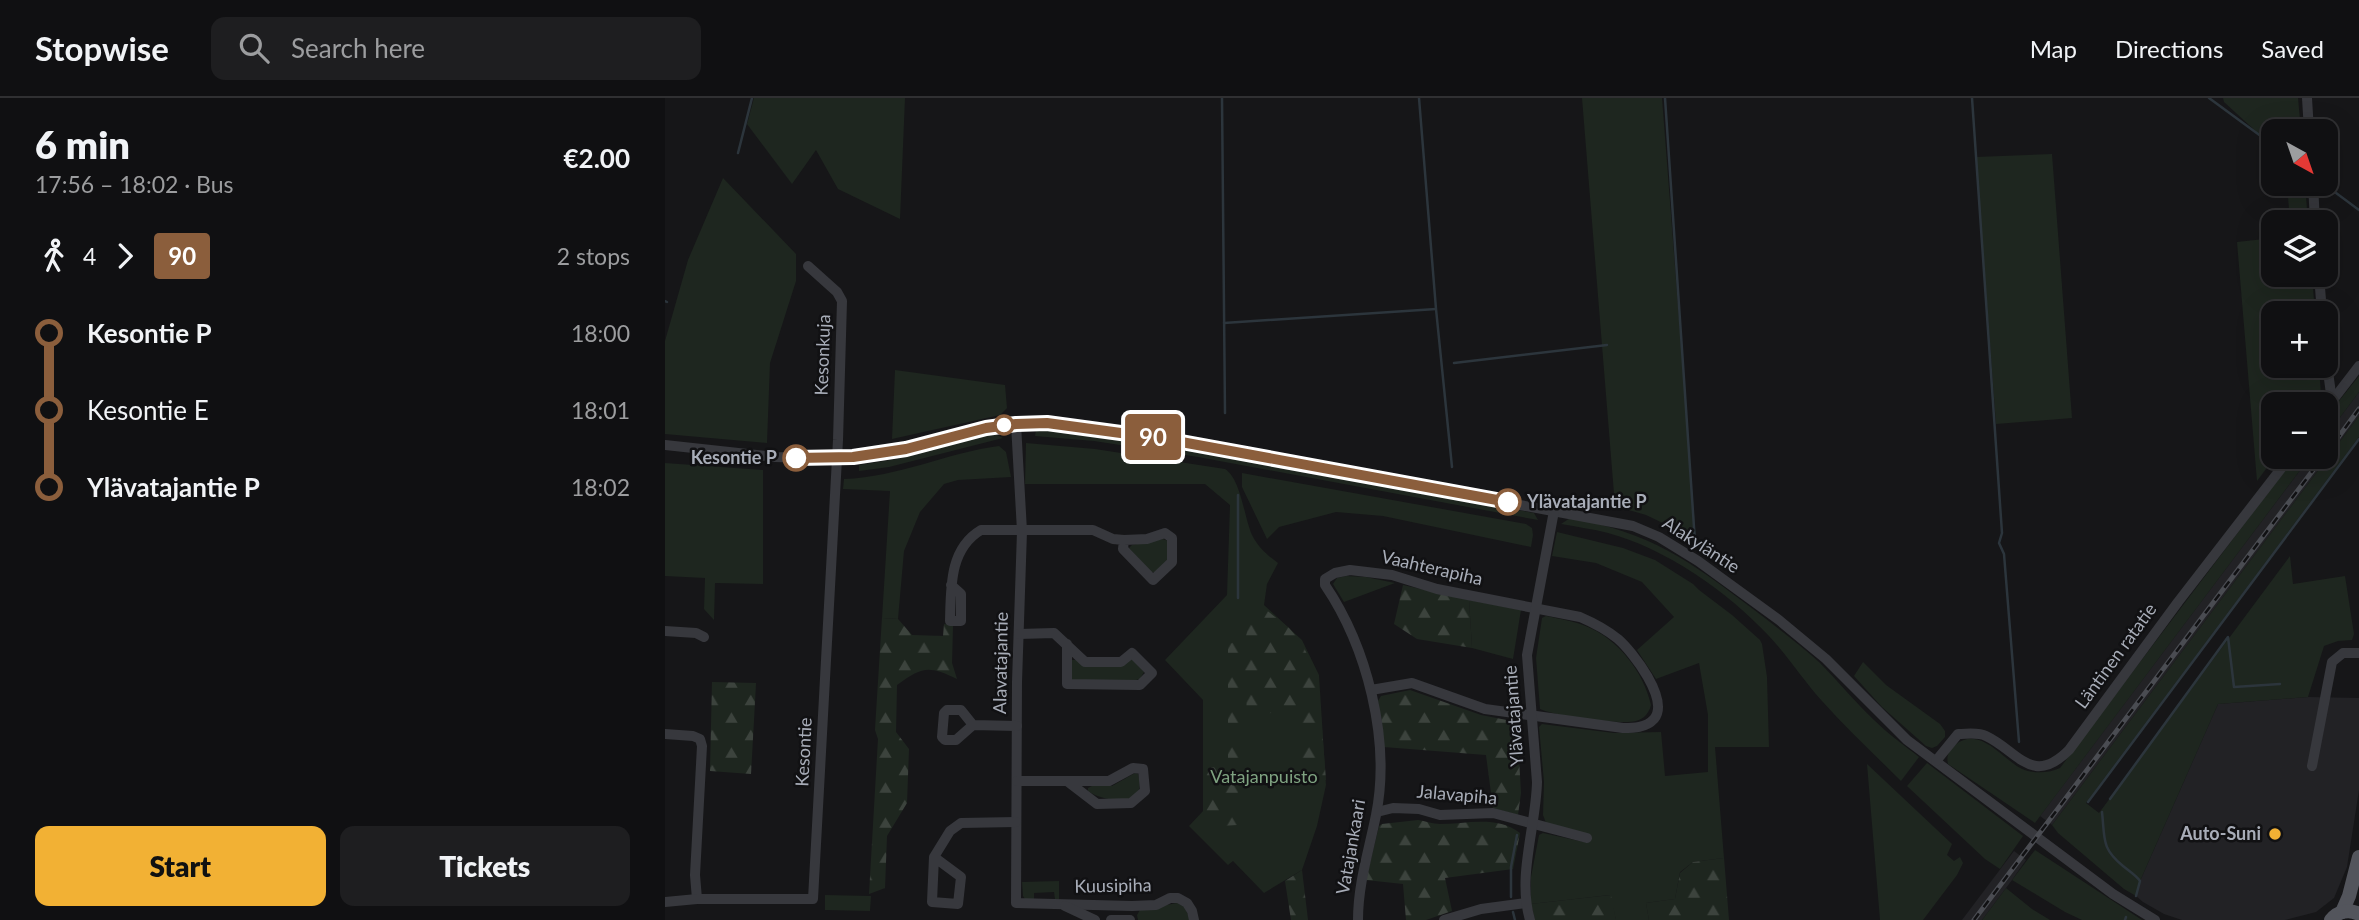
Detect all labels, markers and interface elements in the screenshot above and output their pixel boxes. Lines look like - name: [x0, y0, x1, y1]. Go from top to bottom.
- search box: [211, 17, 701, 80]
- text: Stopwise: [35, 28, 169, 68]
- icon: search: [235, 29, 273, 67]
- text: Search here: [291, 32, 425, 64]
- text: Map: [2030, 34, 2077, 63]
- text: Directions: [2115, 34, 2223, 63]
- text: Saved: [2261, 34, 2324, 63]
- north arrow: [2261, 119, 2338, 196]
- map controls: [2261, 119, 2338, 469]
- text: 6 min: [35, 121, 130, 167]
- text: €2.00: [564, 142, 630, 174]
- text: 17:56 – 18:02 · Bus: [35, 170, 234, 198]
- button: layers: [2261, 210, 2338, 287]
- icon: walk: [35, 237, 73, 275]
- icon: forward: [106, 237, 144, 275]
- text: 90: [168, 241, 196, 270]
- text: 4: [83, 242, 96, 270]
- text: 2 stops: [557, 242, 630, 270]
- button: +: [2261, 301, 2338, 378]
- street label: Kesonkuja: [810, 314, 834, 396]
- text: Kesontie P: [87, 317, 212, 349]
- text: 18:00: [571, 319, 630, 347]
- button: −: [2261, 392, 2338, 469]
- text: Kesontie E: [87, 394, 209, 426]
- text: 18:01: [571, 396, 630, 424]
- line badge: 90: [1121, 414, 1185, 460]
- unlabelled marker: [994, 415, 1014, 435]
- text: 90: [1139, 422, 1167, 451]
- marker: Kesontie P: [783, 445, 809, 471]
- place label: Kesontie P: [691, 446, 777, 468]
- text: Ylävatajantie P: [87, 471, 260, 503]
- text: 18:02: [571, 473, 630, 501]
- marker: Ylävatajantie P: [1495, 489, 1521, 515]
- place label: Ylävatajantie P: [1526, 490, 1647, 512]
- street label: Alakyläntie: [1659, 511, 1744, 577]
- street label: Vaahterapiha: [1379, 545, 1485, 589]
- street label: Läntinen ratatie: [2070, 599, 2161, 712]
- street label: Alavatajantie: [988, 612, 1012, 714]
- street label: Ylävatajantie: [1498, 665, 1528, 767]
- street label: Kesontie: [790, 717, 816, 787]
- park label: Vatajanpuisto: [1210, 765, 1318, 787]
- street label: Jalavapiha: [1416, 780, 1498, 808]
- street label: Vatajankaari: [1331, 797, 1369, 896]
- place label: Auto-Suni: [2179, 822, 2261, 844]
- button: Start: [35, 826, 326, 906]
- button: Tickets: [340, 826, 630, 906]
- marker: Auto-Suni: [2267, 826, 2283, 842]
- street label: Kuusipiha: [1074, 873, 1152, 897]

